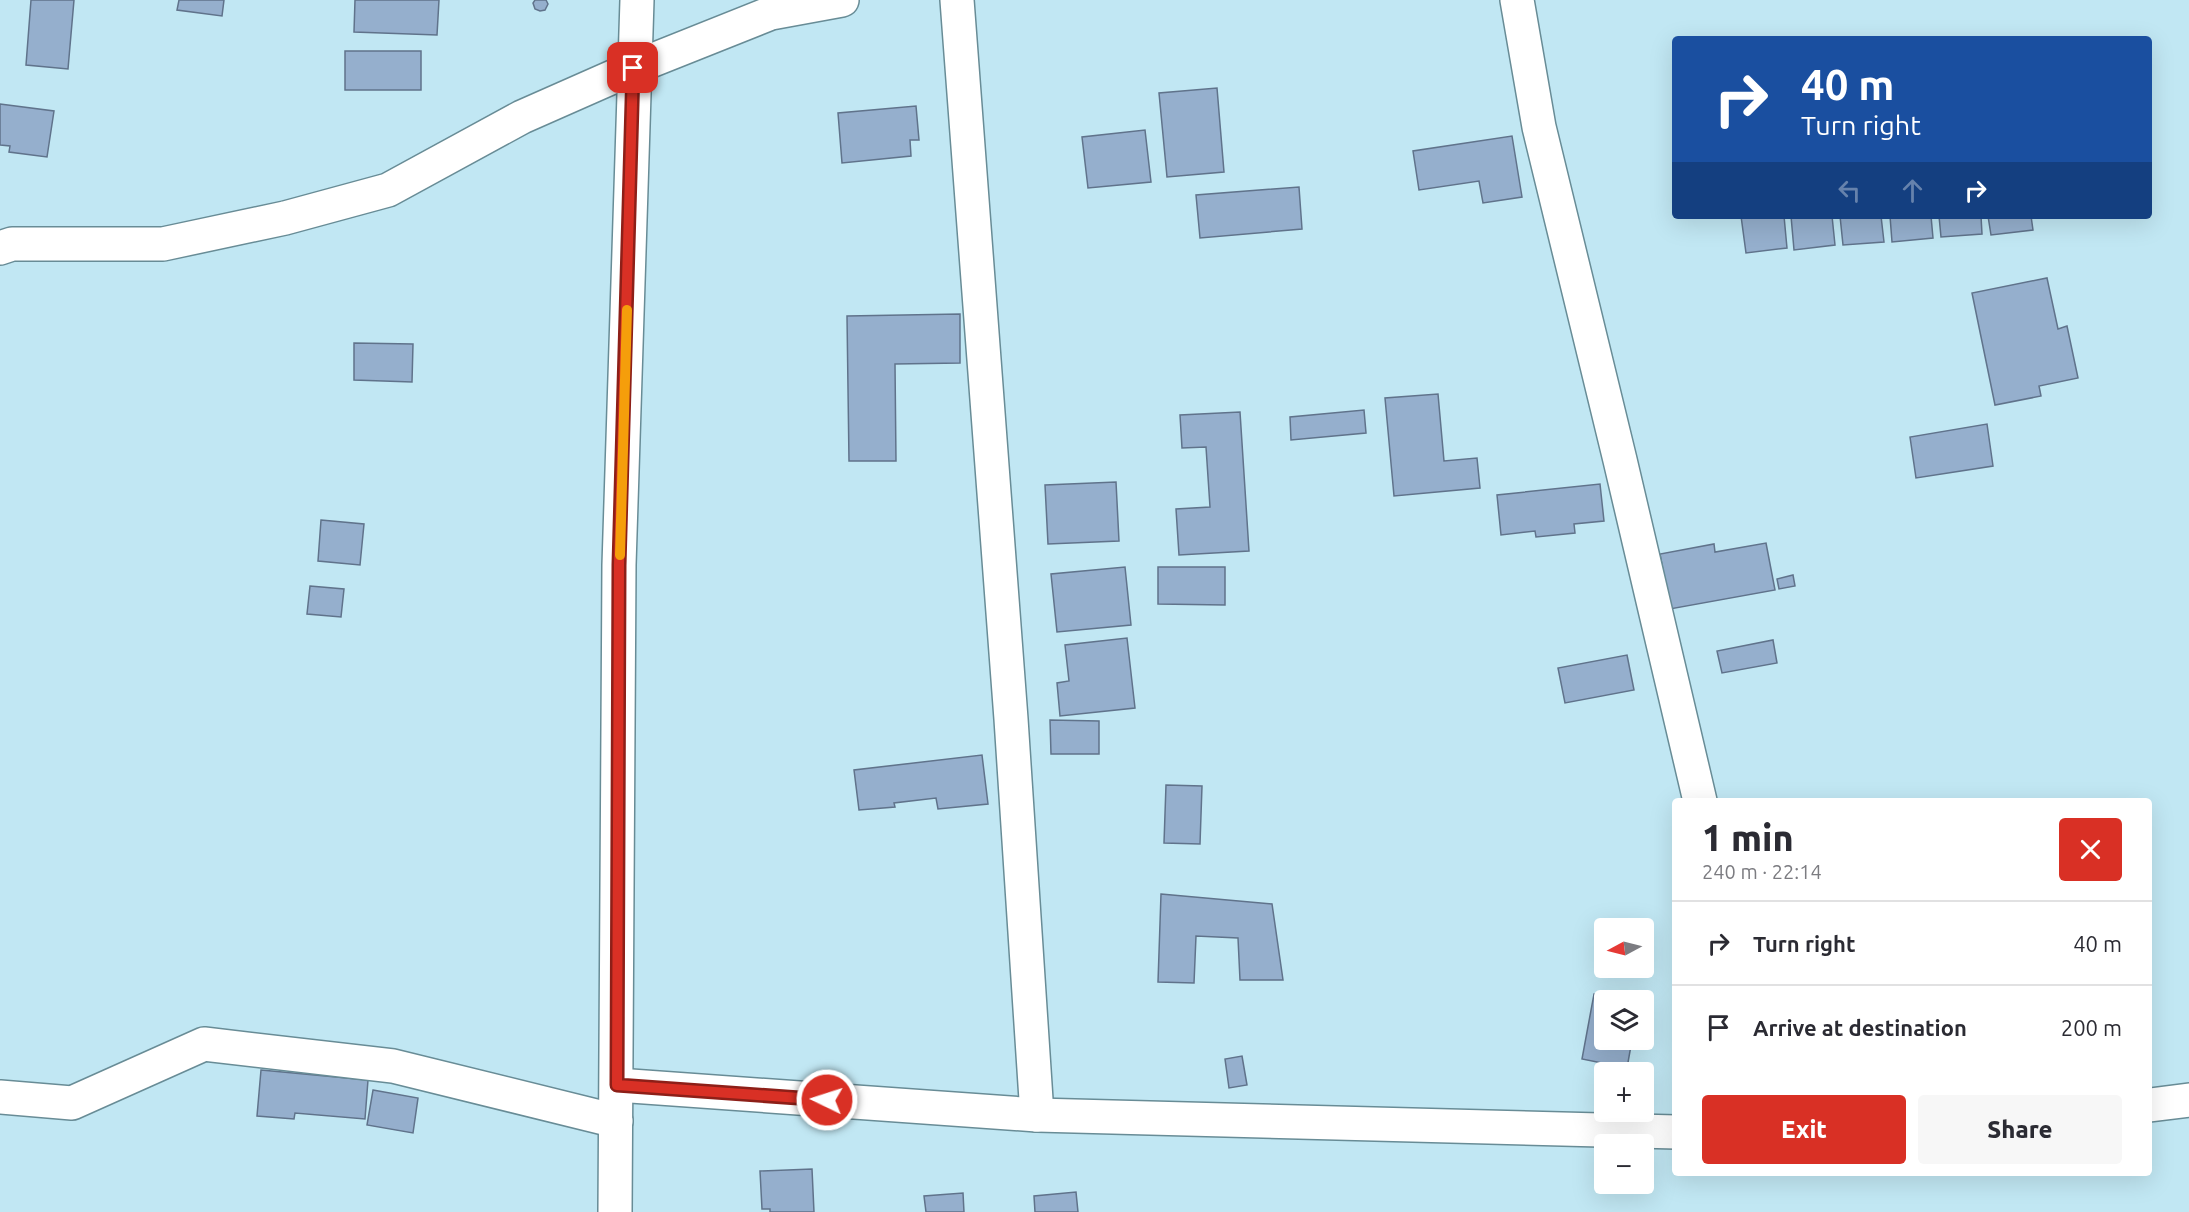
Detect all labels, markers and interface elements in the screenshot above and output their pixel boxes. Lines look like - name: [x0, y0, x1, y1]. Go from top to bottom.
- pin: [607, 42, 658, 93]
- icon: arrive: [616, 51, 649, 84]
- icon: right: [1702, 60, 1780, 138]
- text: 40 m: [1801, 61, 1895, 108]
- text: Turn right: [1801, 110, 1921, 140]
- icon: left: [1833, 174, 1866, 207]
- icon: ahead: [1896, 174, 1929, 207]
- icon: right: [1959, 174, 1992, 207]
- text: 1 min: [1702, 817, 1794, 858]
- button: close: [2059, 818, 2122, 881]
- text: 240 m · 22:14: [1702, 860, 1822, 883]
- north arrow: [1594, 918, 1654, 978]
- map controls: [1594, 918, 1654, 1194]
- icon: right: [1702, 927, 1735, 960]
- text: Turn right: [1753, 931, 1855, 956]
- text: 40 m: [2073, 931, 2122, 956]
- button: layers: [1594, 990, 1654, 1050]
- icon: arrive: [1702, 1011, 1735, 1044]
- text: Arrive at destination: [1753, 1015, 1967, 1040]
- text: 200 m: [2061, 1015, 2122, 1040]
- button: +: [1594, 1062, 1654, 1122]
- position arrow: [795, 1068, 859, 1132]
- button: Exit: [1702, 1095, 1906, 1164]
- button: Share: [1918, 1095, 2122, 1164]
- button: −: [1594, 1134, 1654, 1194]

